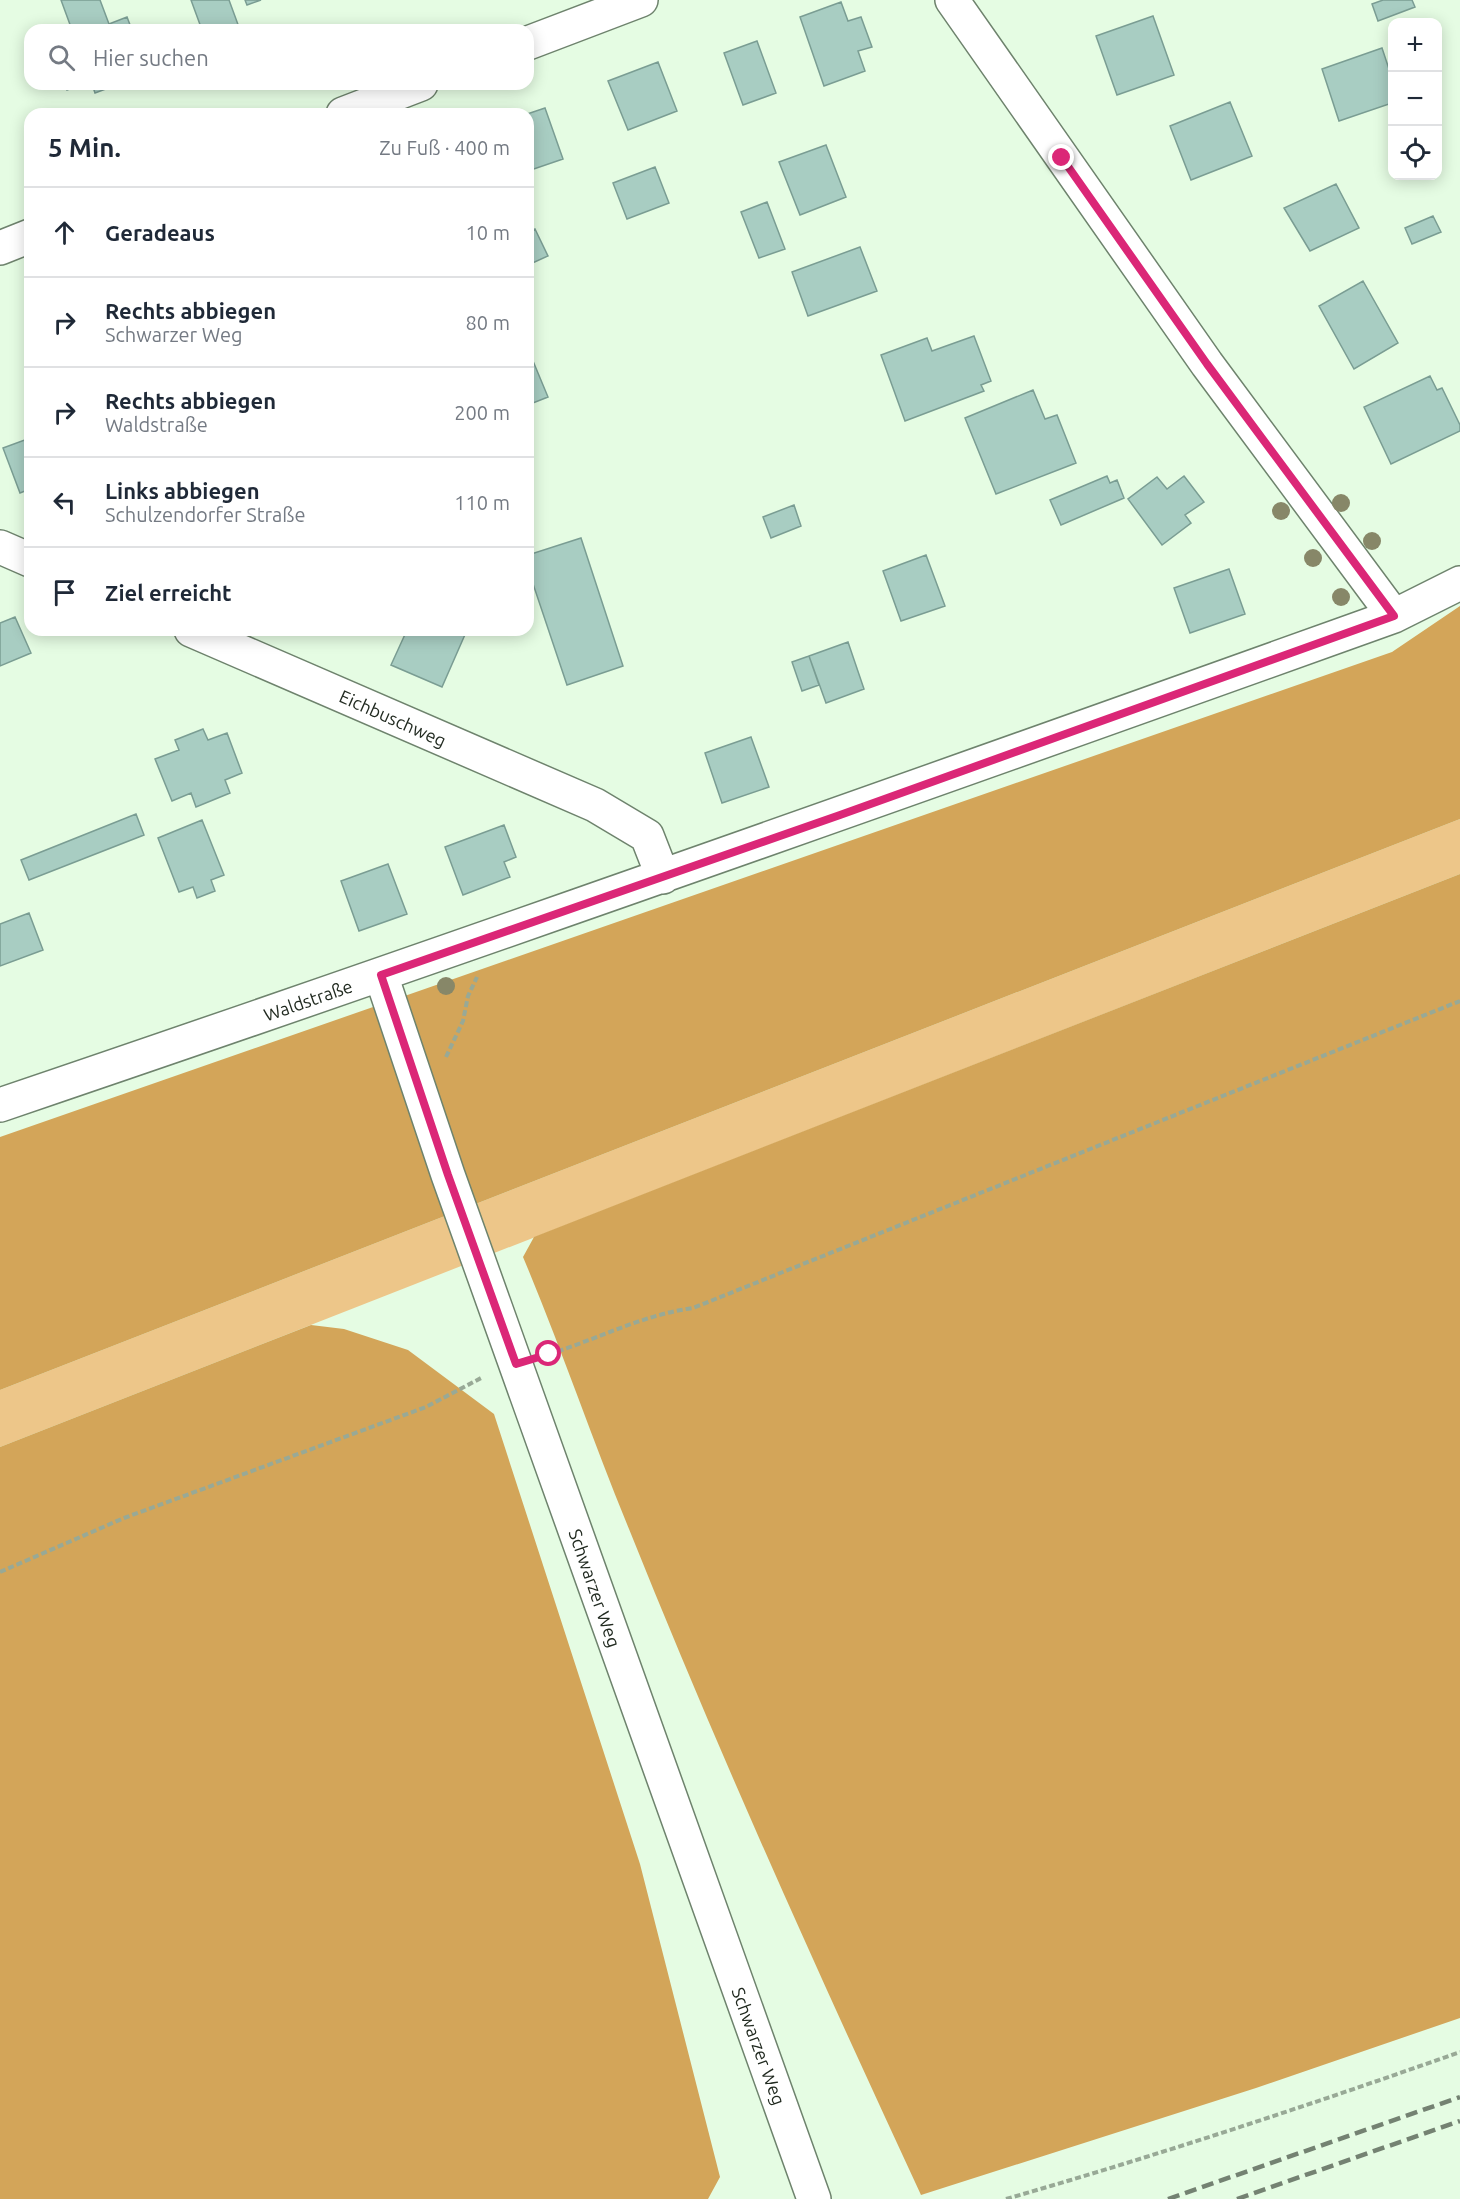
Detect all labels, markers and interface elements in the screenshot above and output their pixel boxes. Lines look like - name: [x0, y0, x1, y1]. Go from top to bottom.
- map controls: [1388, 18, 1442, 180]
- button: +: [1388, 18, 1442, 72]
- search box: [24, 24, 534, 90]
- icon: search: [45, 41, 78, 74]
- text: Hier suchen: [93, 45, 209, 70]
- button: −: [1388, 72, 1442, 126]
- button: locate: [1388, 126, 1442, 180]
- text: 5 Min.: [48, 133, 121, 162]
- text: Zu Fuß · 400 m: [379, 136, 510, 159]
- route end: [1048, 144, 1074, 170]
- icon: ahead: [48, 216, 81, 249]
- text: Geradeaus: [105, 220, 215, 245]
- text: 10 m: [466, 221, 510, 244]
- text: Rechts abbiegen: [105, 298, 276, 323]
- icon: right: [48, 306, 81, 339]
- text: 80 m: [466, 311, 510, 334]
- text: Schwarzer Weg: [105, 323, 243, 346]
- text: Rechts abbiegen: [105, 388, 276, 413]
- icon: right: [48, 396, 81, 429]
- text: 200 m: [454, 401, 510, 424]
- text: Waldstraße: [105, 413, 208, 436]
- text: Links abbiegen: [105, 478, 260, 503]
- icon: left: [48, 486, 81, 519]
- text: 110 m: [454, 491, 510, 514]
- text: Schulzendorfer Straße: [105, 503, 305, 526]
- icon: arrive: [48, 576, 81, 609]
- text: Ziel erreicht: [105, 580, 232, 605]
- street label: Eichbuschweg: [337, 686, 449, 750]
- street label: Waldstraße: [261, 975, 355, 1025]
- route start: [535, 1340, 561, 1366]
- street label: Schwarzer Weg: [565, 1526, 625, 1650]
- street label: Schwarzer Weg: [728, 1984, 790, 2108]

